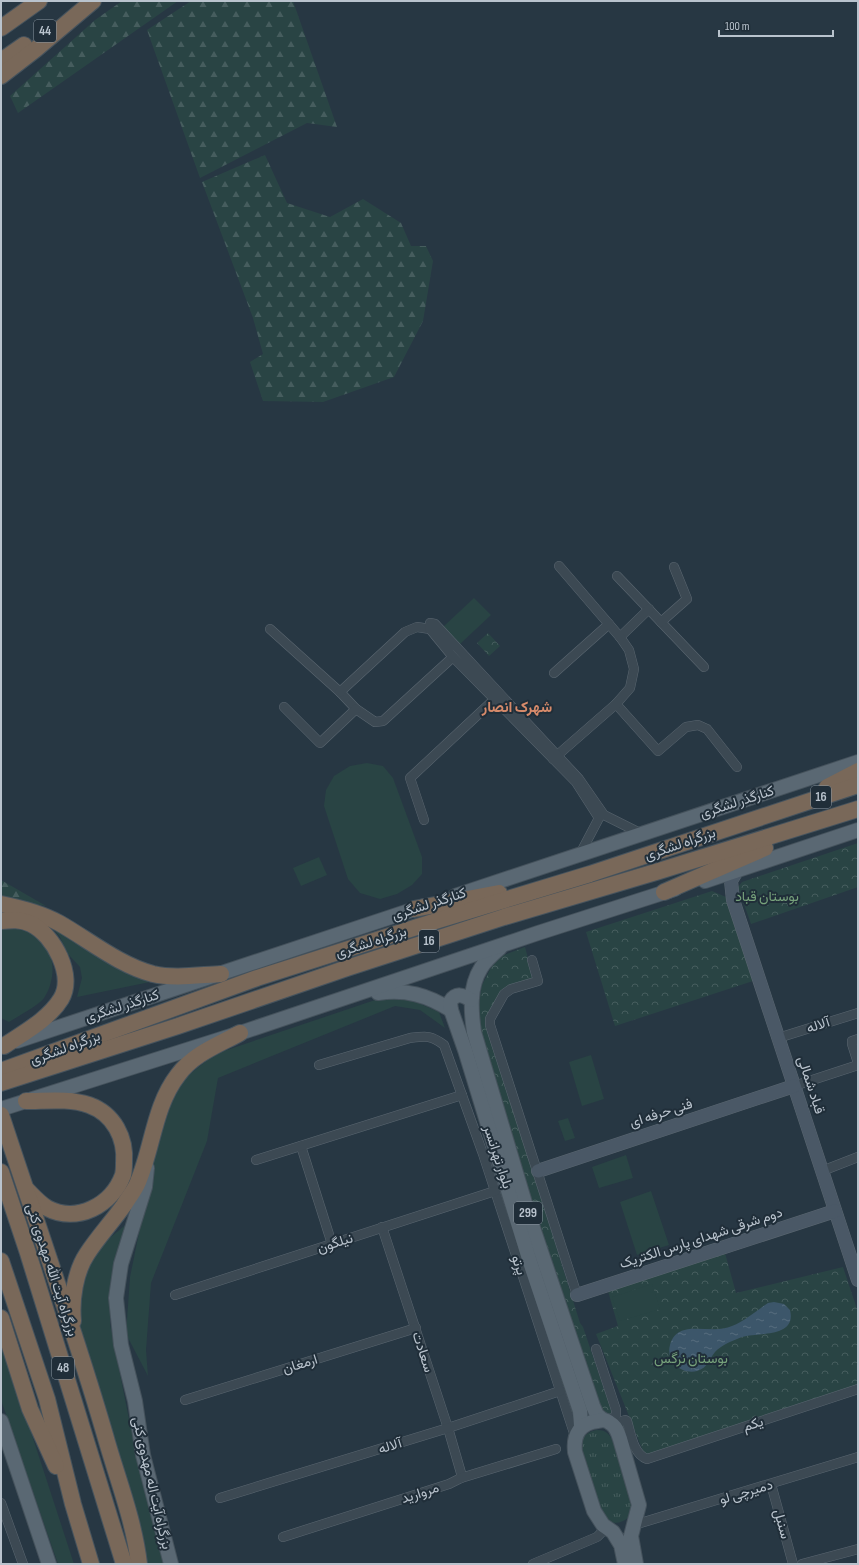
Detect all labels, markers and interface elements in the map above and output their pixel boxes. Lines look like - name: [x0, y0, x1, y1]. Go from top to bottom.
- scale bar: [719, 12, 833, 38]
- text: 100 m: [725, 19, 750, 34]
- road number: 44: [34, 20, 56, 42]
- district label: شهرک انصار: [481, 698, 552, 717]
- street label: کنارگذر لشگری: [698, 782, 776, 822]
- road number: 16: [811, 786, 831, 808]
- street label: بزرگراه لشگری: [642, 824, 718, 864]
- street label: کنارگذر لشگری: [390, 884, 468, 924]
- park label: بوستان قباد: [735, 888, 799, 905]
- street label: بزرگراه لشگری: [333, 923, 409, 961]
- road number: 16: [419, 930, 439, 952]
- street label: کنارگذر لشگری: [83, 986, 161, 1026]
- street label: آلاله: [804, 1013, 833, 1037]
- street label: بزرگراه لشگری: [27, 1027, 103, 1069]
- street label: قباد شمالی: [794, 1054, 828, 1116]
- street label: فنی حرفه ای: [627, 1095, 695, 1131]
- street label: بلوار تهرانسر: [480, 1122, 516, 1191]
- street label: بزرگراه آیت الله مهدوی کنی: [23, 1202, 81, 1338]
- road number: 299: [514, 1202, 542, 1224]
- street label: دوم شرقی شهدای پارس الکتریک: [617, 1204, 785, 1273]
- street label: نیلگون: [315, 1229, 355, 1257]
- street label: پرتو: [507, 1253, 530, 1278]
- street label: سعادت: [408, 1330, 438, 1374]
- park label: بوستان نرگس: [654, 1350, 728, 1367]
- street label: ارمغان: [281, 1351, 319, 1377]
- road number: 48: [52, 1357, 74, 1379]
- street label: یکم: [741, 1413, 765, 1435]
- street label: بزرگراه آیت اله مهدوی کنی: [128, 1415, 176, 1551]
- street label: آلاله: [376, 1434, 405, 1458]
- street label: دمیرچی لو: [717, 1476, 775, 1509]
- street label: مروارید: [399, 1479, 441, 1507]
- street label: سنبل: [770, 1507, 794, 1541]

